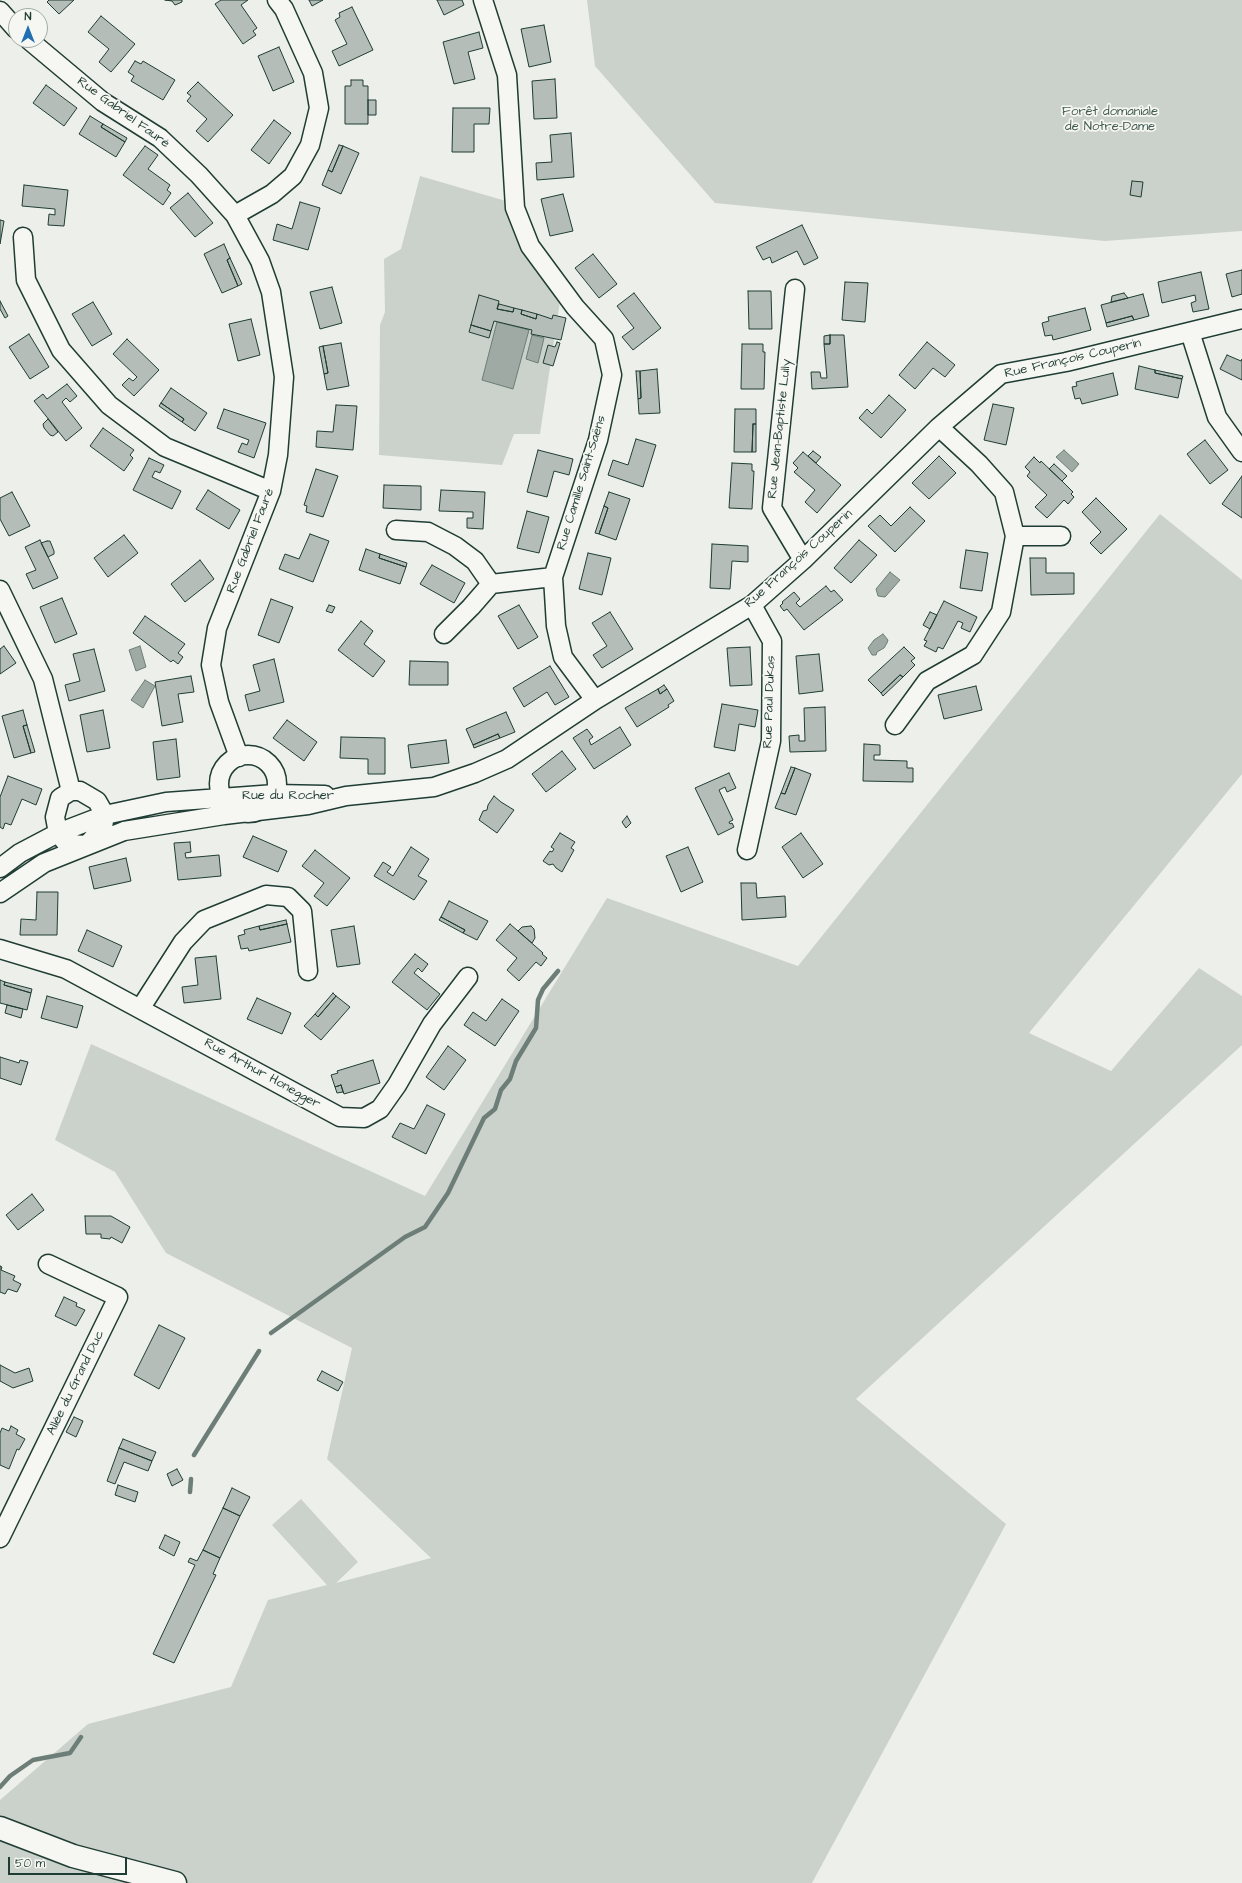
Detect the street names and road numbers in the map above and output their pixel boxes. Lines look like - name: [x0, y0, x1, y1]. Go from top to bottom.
- street label: Rue Gabriel Fauré: [74, 74, 172, 152]
- street label: Rue François Couperin: [1003, 336, 1143, 382]
- street label: Rue Jean-Baptiste Lully: [765, 358, 795, 500]
- street label: Rue Camille Saint-Saëns: [554, 414, 610, 552]
- street label: Rue Gabriel Fauré: [224, 486, 278, 596]
- street label: Rue François Couperin: [742, 506, 856, 612]
- street label: Rue Paul Dukas: [761, 655, 779, 749]
- street label: Rue du Rocher: [242, 788, 334, 804]
- street label: Rue Arthur Honegger: [201, 1036, 323, 1112]
- street label: Allée du Grand Duc: [44, 1328, 108, 1438]

